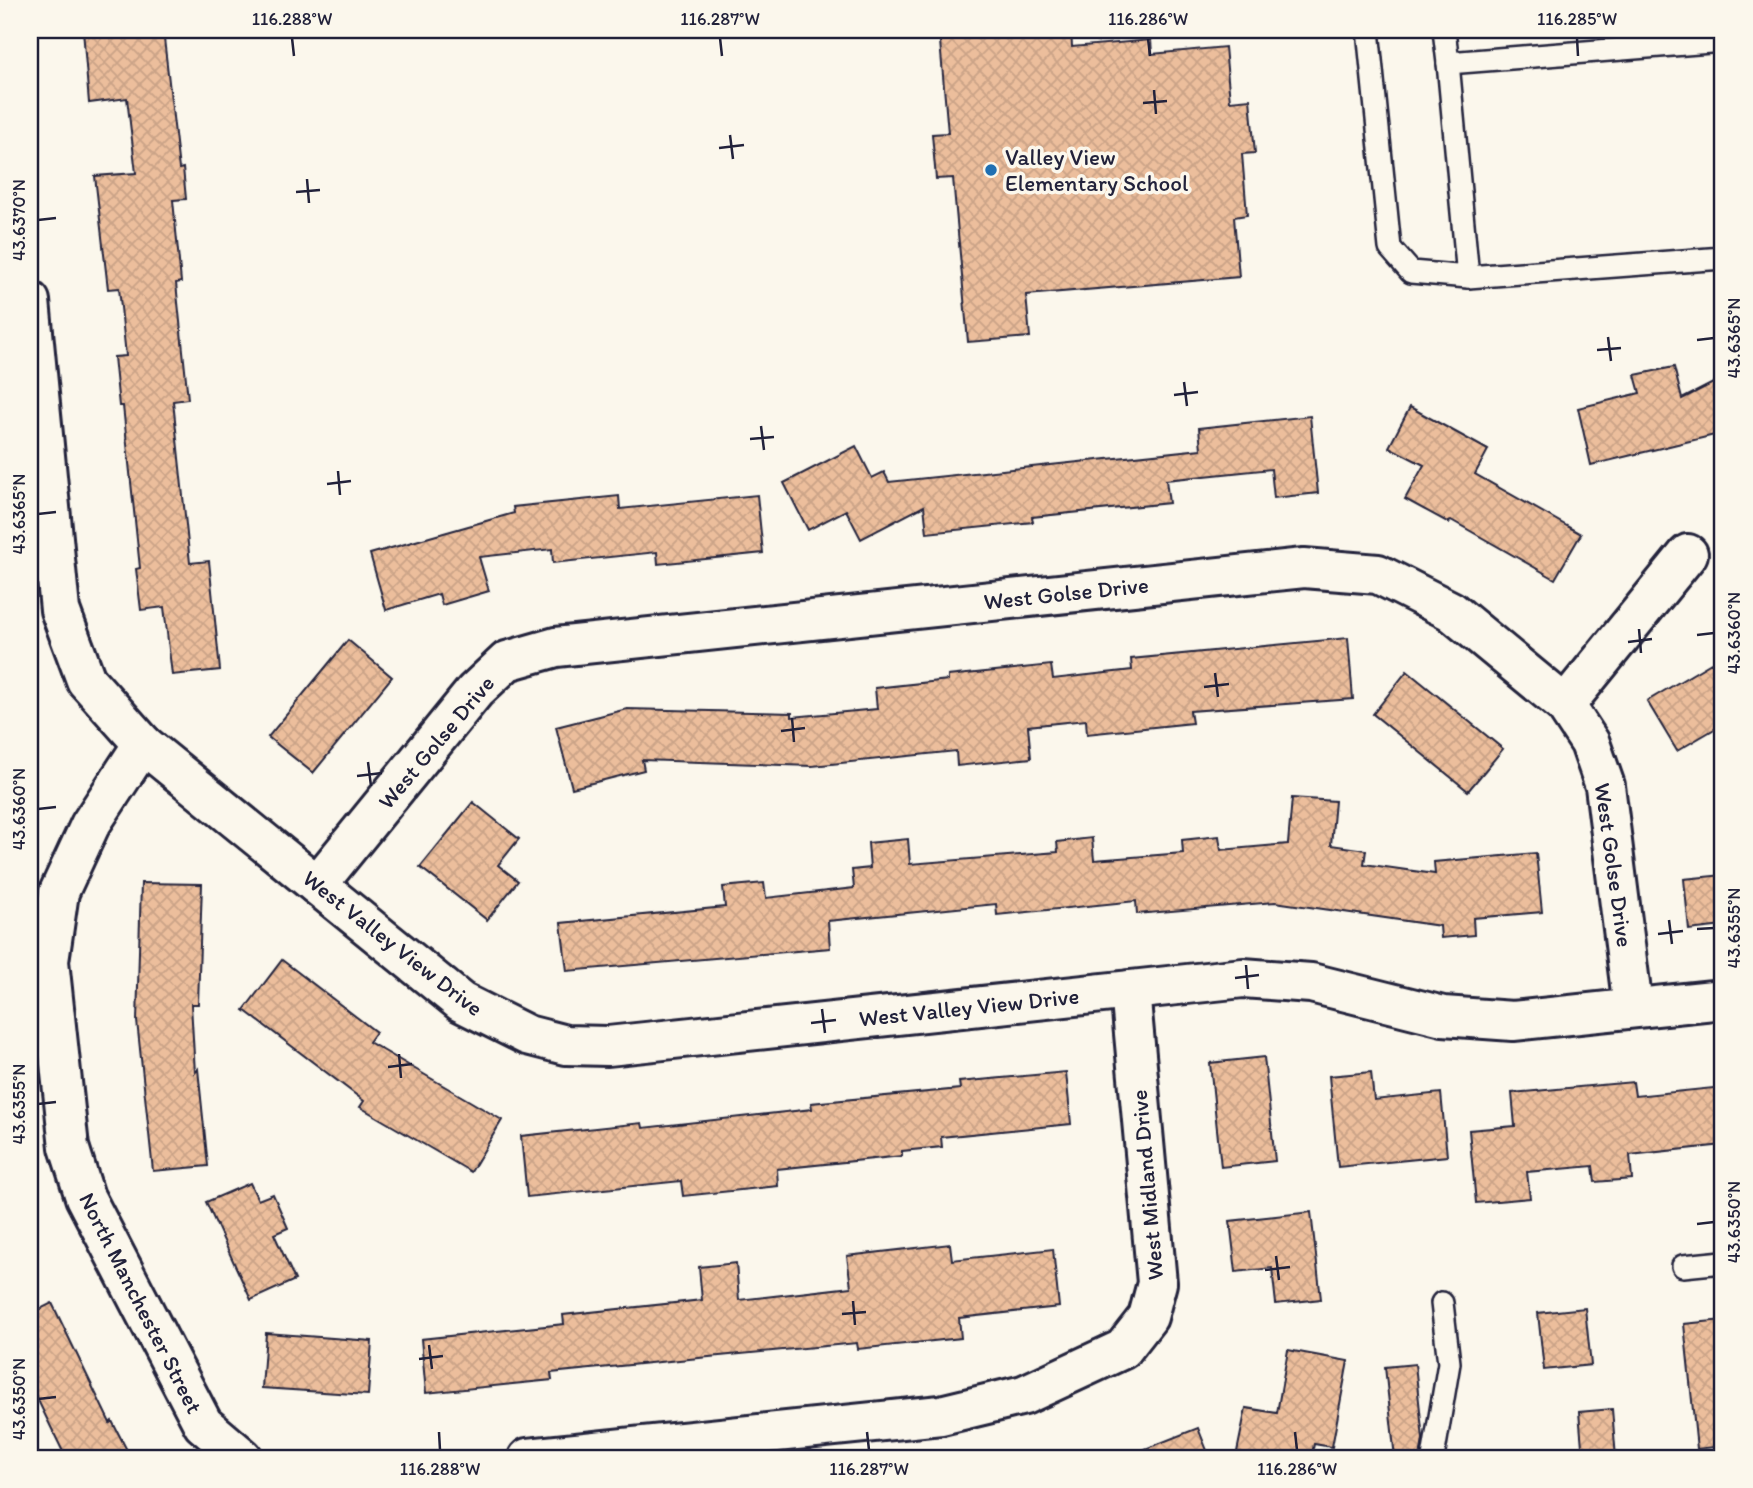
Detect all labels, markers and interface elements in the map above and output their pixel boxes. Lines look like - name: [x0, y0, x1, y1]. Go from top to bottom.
- text: 116.288°W: [252, 8, 332, 30]
- text: 116.287°W: [680, 8, 760, 30]
- text: 116.286°W: [1108, 8, 1188, 30]
- text: 116.285°W: [1537, 8, 1617, 30]
- place label: Valley View Elementary School: [1005, 143, 1189, 197]
- marker: Valley View Elementary School: [983, 162, 999, 178]
- text: 43.6370°N: [8, 179, 30, 261]
- text: 43.6365°N: [1723, 298, 1745, 378]
- text: 43.6365°N: [8, 474, 30, 554]
- street label: West Golse Drive: [982, 570, 1150, 616]
- text: 43.6360°N: [1723, 592, 1745, 674]
- street label: West Golse Drive: [372, 670, 500, 814]
- text: 43.6360°N: [8, 768, 30, 850]
- street label: West Golse Drive: [1589, 781, 1639, 949]
- street label: West Valley View Drive: [297, 864, 489, 1022]
- text: 43.6355°N: [1723, 888, 1745, 968]
- street label: West Valley View Drive: [858, 982, 1080, 1032]
- text: 43.6355°N: [8, 1064, 30, 1144]
- street label: West Midland Drive: [1125, 1089, 1169, 1281]
- text: 43.6350°N: [1723, 1181, 1745, 1263]
- street label: North Manchester Street: [73, 1188, 209, 1418]
- text: 43.6350°N: [8, 1358, 30, 1440]
- text: 116.288°W: [400, 1458, 480, 1480]
- text: 116.287°W: [829, 1458, 909, 1480]
- text: 116.286°W: [1257, 1458, 1337, 1480]

